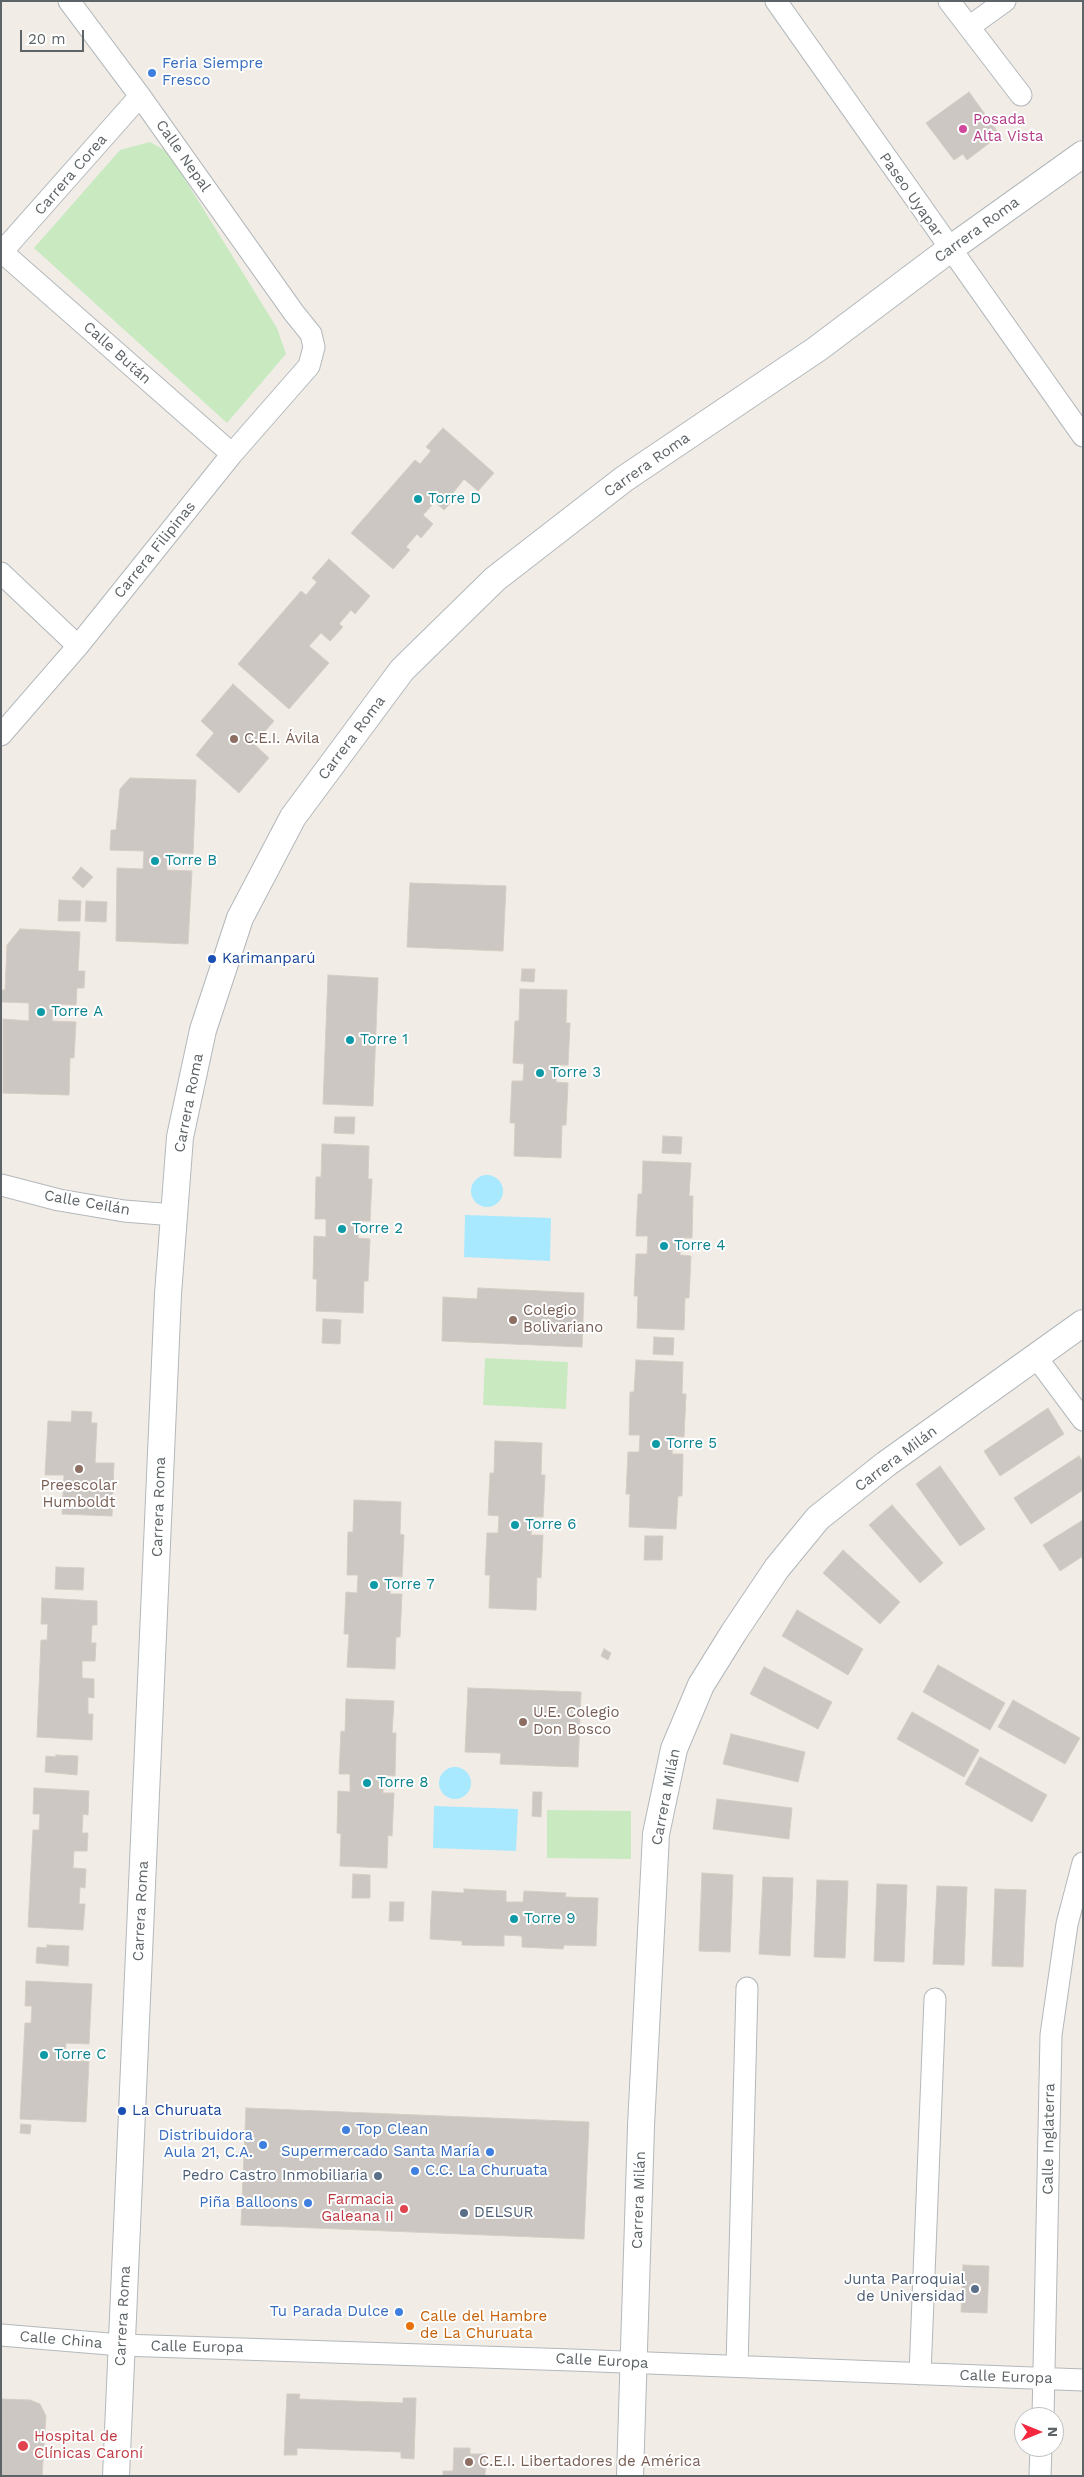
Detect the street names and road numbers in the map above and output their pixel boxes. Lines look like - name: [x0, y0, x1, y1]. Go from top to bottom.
- street label: Calle Nepal: [152, 117, 214, 195]
- street label: Carrera Corea: [31, 131, 111, 219]
- street label: Paseo Uyapar: [875, 149, 947, 241]
- street label: Carrera Roma: [931, 193, 1023, 267]
- street label: Calle Bután: [79, 318, 155, 388]
- street label: Carrera Roma: [601, 429, 693, 501]
- street label: Carrera Filipinas: [110, 498, 200, 602]
- street label: Carrera Roma: [315, 692, 389, 784]
- street label: Carrera Roma: [171, 1052, 207, 1154]
- street label: Calle Ceilán: [43, 1187, 131, 1219]
- street label: Carrera Milán: [851, 1422, 941, 1496]
- street label: Carrera Roma: [148, 1456, 170, 1558]
- street label: Carrera Milán: [648, 1747, 684, 1847]
- street label: Carrera Roma: [129, 1860, 153, 1962]
- street label: Calle Inglaterra: [1039, 2083, 1059, 2195]
- street label: Carrera Milán: [628, 2151, 650, 2249]
- street label: Carrera Roma: [111, 2265, 135, 2367]
- street label: Calle China: [19, 2327, 103, 2353]
- street label: Calle Europa: [150, 2337, 244, 2357]
- street label: Calle Europa: [555, 2350, 649, 2372]
- street label: Calle Europa: [959, 2366, 1053, 2388]

